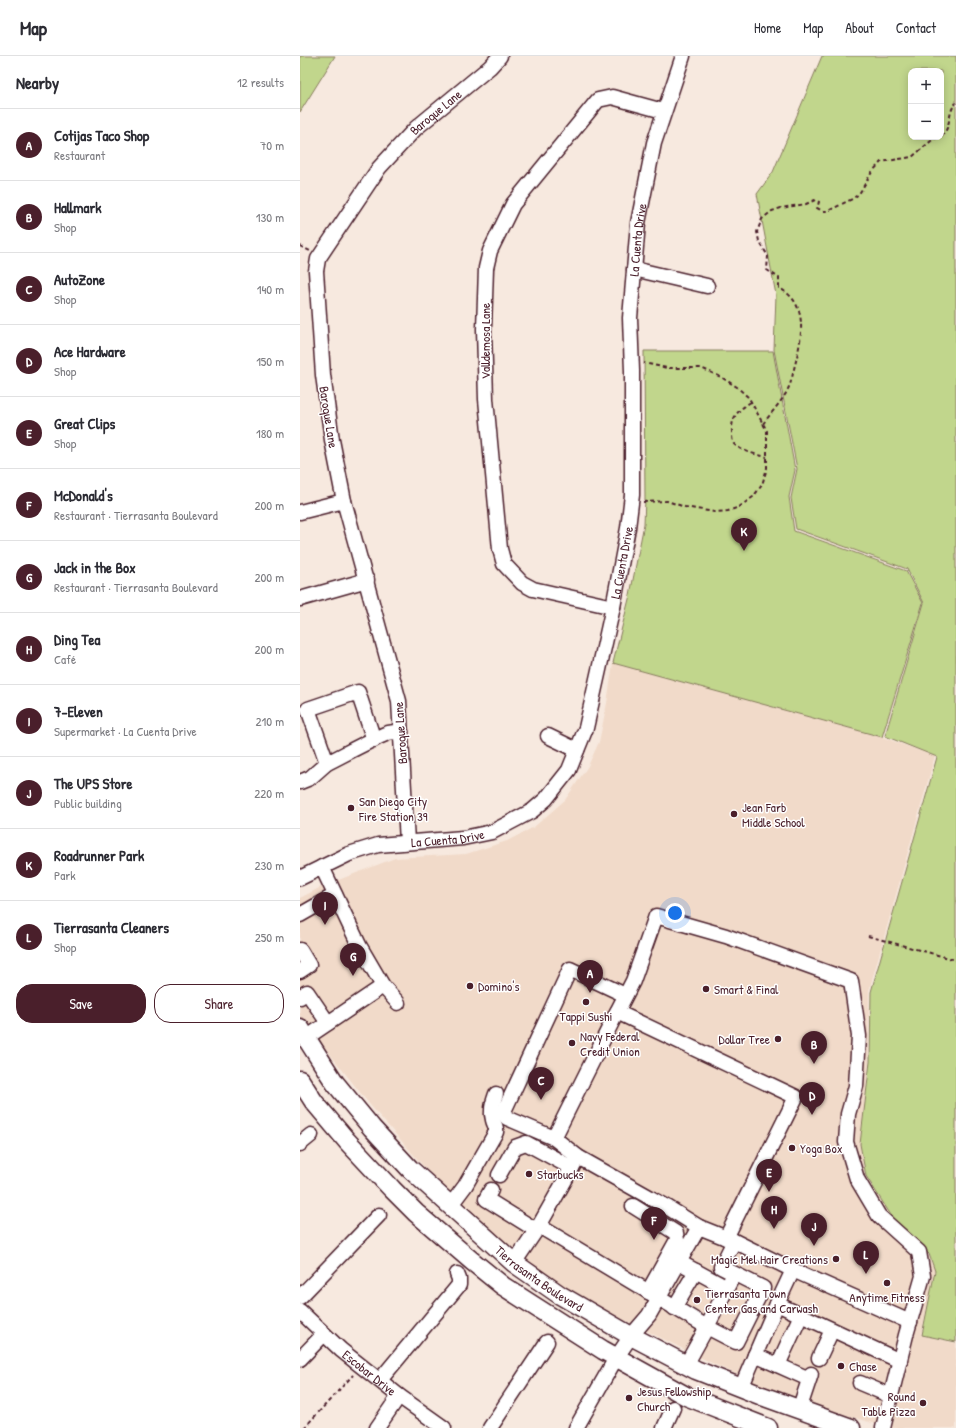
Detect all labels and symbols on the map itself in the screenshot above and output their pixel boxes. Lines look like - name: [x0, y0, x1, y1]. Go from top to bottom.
- street label: Baroque Lane: [405, 85, 465, 139]
- street label: La Cuenta Drive: [625, 202, 651, 277]
- street label: Valldemosa Lane: [476, 303, 494, 379]
- street label: Baroque Lane: [315, 385, 343, 449]
- pin: K: [731, 518, 757, 551]
- street label: La Cuenta Drive: [606, 525, 637, 600]
- street label: Baroque Lane: [389, 701, 411, 765]
- place label: San Diego City Fire Station 39: [358, 792, 428, 825]
- place label: Jean Farb Middle School: [742, 798, 805, 831]
- marker: San Diego City Fire Station 39: [346, 803, 356, 813]
- marker: Jean Farb Middle School: [729, 809, 739, 819]
- street label: La Cuenta Drive: [410, 825, 486, 851]
- pin: I: [312, 892, 338, 925]
- your location: [665, 903, 685, 923]
- pin: G: [340, 943, 366, 976]
- pin: A: [577, 960, 603, 993]
- place label: Domino's: [478, 977, 519, 995]
- place label: Smart & Final: [714, 980, 779, 998]
- marker: Domino's: [465, 981, 475, 991]
- marker: Smart & Final: [701, 984, 711, 994]
- marker: Tappi Sushi: [581, 997, 591, 1007]
- place label: Tappi Sushi: [560, 1007, 612, 1025]
- place label: Navy Federal Credit Union: [580, 1027, 640, 1060]
- place label: Dollar Tree: [718, 1030, 770, 1048]
- pin: B: [801, 1031, 827, 1064]
- marker: Dollar Tree: [773, 1034, 783, 1044]
- marker: Navy Federal Credit Union: [567, 1038, 577, 1048]
- pin: C: [528, 1067, 554, 1100]
- pin: D: [799, 1082, 825, 1115]
- place label: Yoga Box: [800, 1139, 843, 1157]
- marker: Yoga Box: [787, 1143, 797, 1153]
- pin: E: [756, 1159, 782, 1192]
- place label: Starbucks: [537, 1165, 584, 1183]
- marker: Starbucks: [524, 1169, 534, 1179]
- pin: H: [761, 1196, 787, 1229]
- pin: F: [641, 1207, 667, 1240]
- pin: J: [801, 1213, 827, 1246]
- street label: Tierrasanta Boulevard: [491, 1241, 587, 1316]
- pin: L: [853, 1241, 879, 1274]
- place label: Magic Mel Hair Creations: [711, 1250, 828, 1268]
- marker: Magic Mel Hair Creations: [831, 1254, 841, 1264]
- marker: Anytime Fitness: [882, 1278, 892, 1288]
- place label: Tierrasanta Town Center Gas and Carwash: [705, 1284, 819, 1317]
- place label: Anytime Fitness: [849, 1288, 925, 1306]
- marker: Tierrasanta Town Center Gas and Carwash: [692, 1295, 702, 1305]
- street label: Escobar Drive: [339, 1346, 400, 1400]
- place label: Chase: [849, 1357, 877, 1375]
- marker: Chase: [836, 1361, 846, 1371]
- place label: Jesus Fellowship Church: [637, 1382, 711, 1415]
- place label: Round Table Pizza: [861, 1387, 915, 1420]
- marker: Jesus Fellowship Church: [624, 1393, 634, 1403]
- marker: Round Table Pizza: [918, 1398, 928, 1408]

